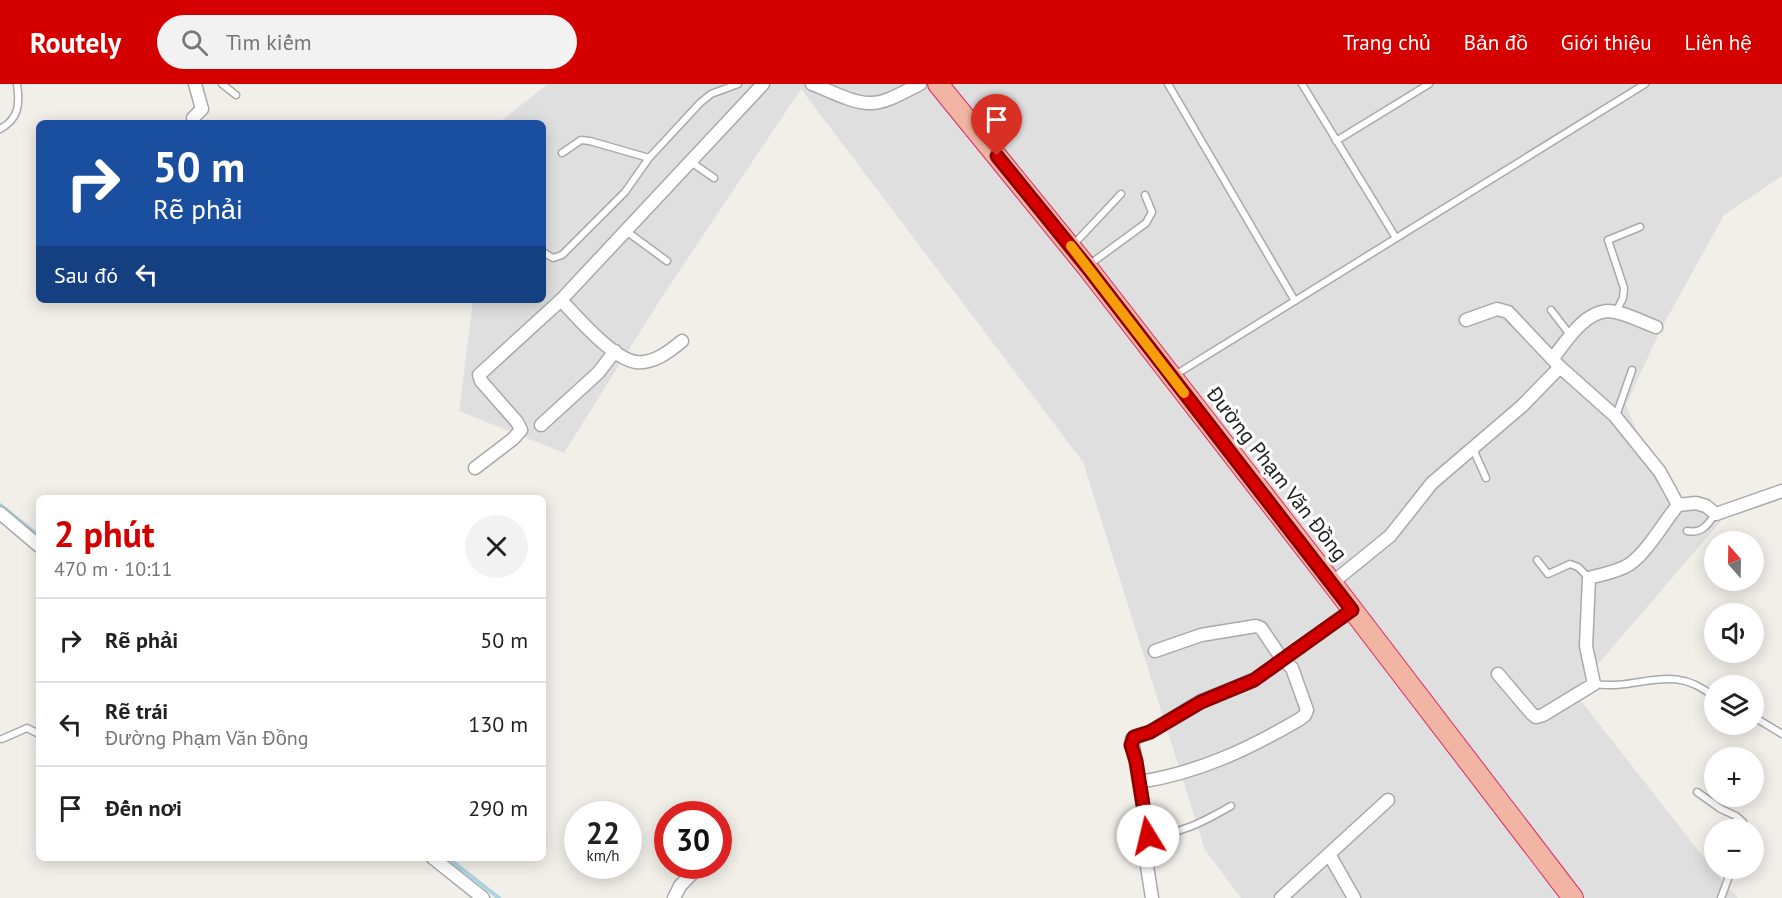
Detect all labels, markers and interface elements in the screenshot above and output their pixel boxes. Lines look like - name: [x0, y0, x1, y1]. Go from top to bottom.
- search box: [157, 15, 577, 69]
- text: Routely: [30, 24, 121, 61]
- icon: search: [178, 26, 211, 59]
- text: Tìm kiếm: [226, 28, 312, 56]
- text: Trang chủ: [1343, 29, 1431, 56]
- text: Bản đồ: [1464, 29, 1528, 56]
- text: Giới thiệu: [1561, 29, 1652, 56]
- text: Liên hệ: [1685, 29, 1752, 56]
- pin: [971, 94, 1022, 156]
- icon: arrive: [980, 103, 1013, 136]
- text: 50 m: [153, 139, 245, 194]
- icon: right: [54, 144, 132, 222]
- text: Rẽ phải: [153, 192, 243, 226]
- icon: left: [130, 258, 163, 291]
- text: Sau đó: [54, 261, 118, 289]
- street label: Đường Phạm Văn Đồng: [1200, 380, 1354, 566]
- text: 2 phút: [54, 510, 155, 557]
- button: close: [465, 515, 528, 578]
- north arrow: [1704, 531, 1764, 591]
- map controls: [1704, 531, 1764, 879]
- text: 470 m · 10:11: [54, 556, 172, 582]
- button: sound: [1704, 603, 1764, 663]
- icon: right: [54, 624, 87, 657]
- text: Rẽ phải: [105, 626, 178, 654]
- text: 50 m: [480, 626, 528, 654]
- button: layers: [1704, 675, 1764, 735]
- text: Rẽ trái: [105, 697, 168, 725]
- icon: left: [54, 708, 87, 741]
- text: 130 m: [468, 710, 528, 738]
- text: Đường Phạm Văn Đồng: [105, 725, 309, 751]
- button: +: [1704, 747, 1764, 807]
- icon: arrive: [54, 792, 87, 825]
- text: Đến nơi: [105, 794, 182, 822]
- text: 290 m: [468, 794, 528, 822]
- speed limit sign: 30: [654, 801, 732, 879]
- position arrow: [1116, 804, 1180, 868]
- text: 22: [586, 813, 620, 852]
- button: −: [1704, 819, 1764, 879]
- text: km/h: [587, 846, 619, 865]

